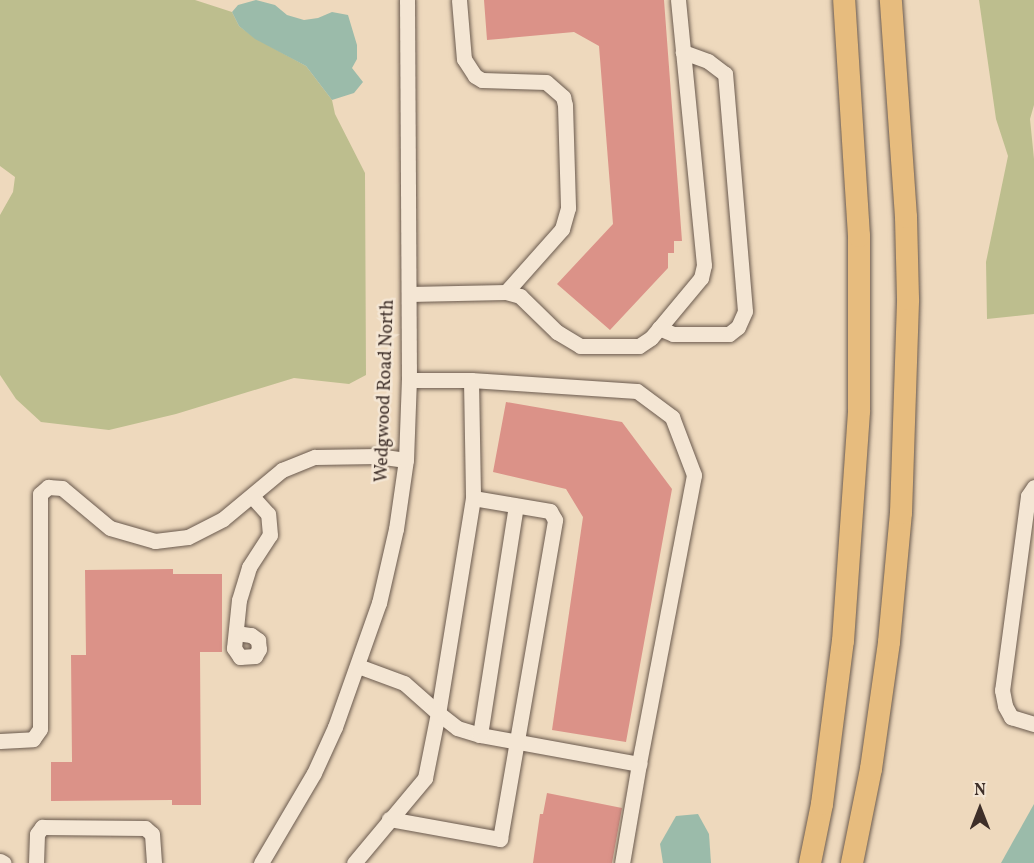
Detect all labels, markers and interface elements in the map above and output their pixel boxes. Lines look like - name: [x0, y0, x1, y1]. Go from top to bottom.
- street label: Wedgwood Road North: [372, 299, 400, 483]
- north arrow: [950, 779, 1010, 839]
- text: N: [974, 780, 986, 802]

